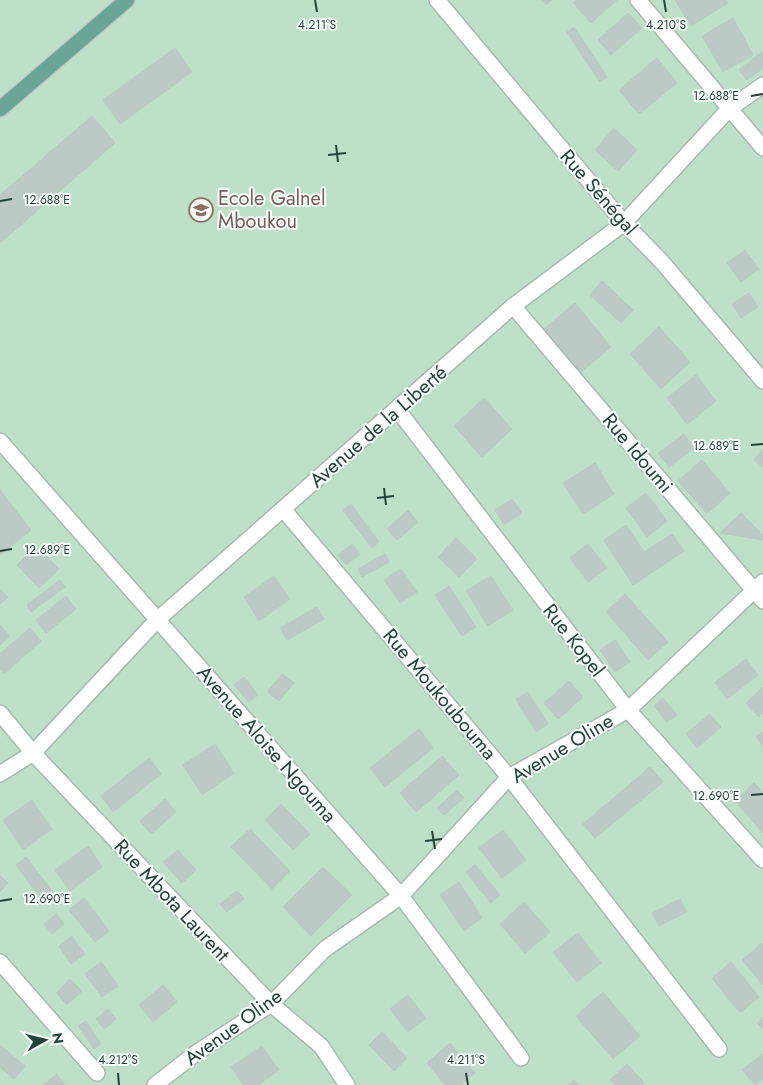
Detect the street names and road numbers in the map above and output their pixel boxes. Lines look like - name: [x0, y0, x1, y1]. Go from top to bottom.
- street label: Rue Sénégal: [553, 143, 644, 242]
- street label: Avenue de la Liberté: [303, 358, 454, 494]
- street label: Rue Idoumi: [595, 407, 680, 500]
- street label: Rue Kopel: [536, 598, 611, 683]
- street label: Rue Moukoubouma: [376, 622, 503, 766]
- street label: Avenue Aloise Ngouma: [190, 659, 343, 829]
- street label: Avenue Oline: [506, 706, 619, 790]
- street label: Rue Mbota Laurent: [107, 833, 236, 968]
- street label: Avenue Oline: [178, 982, 288, 1073]

